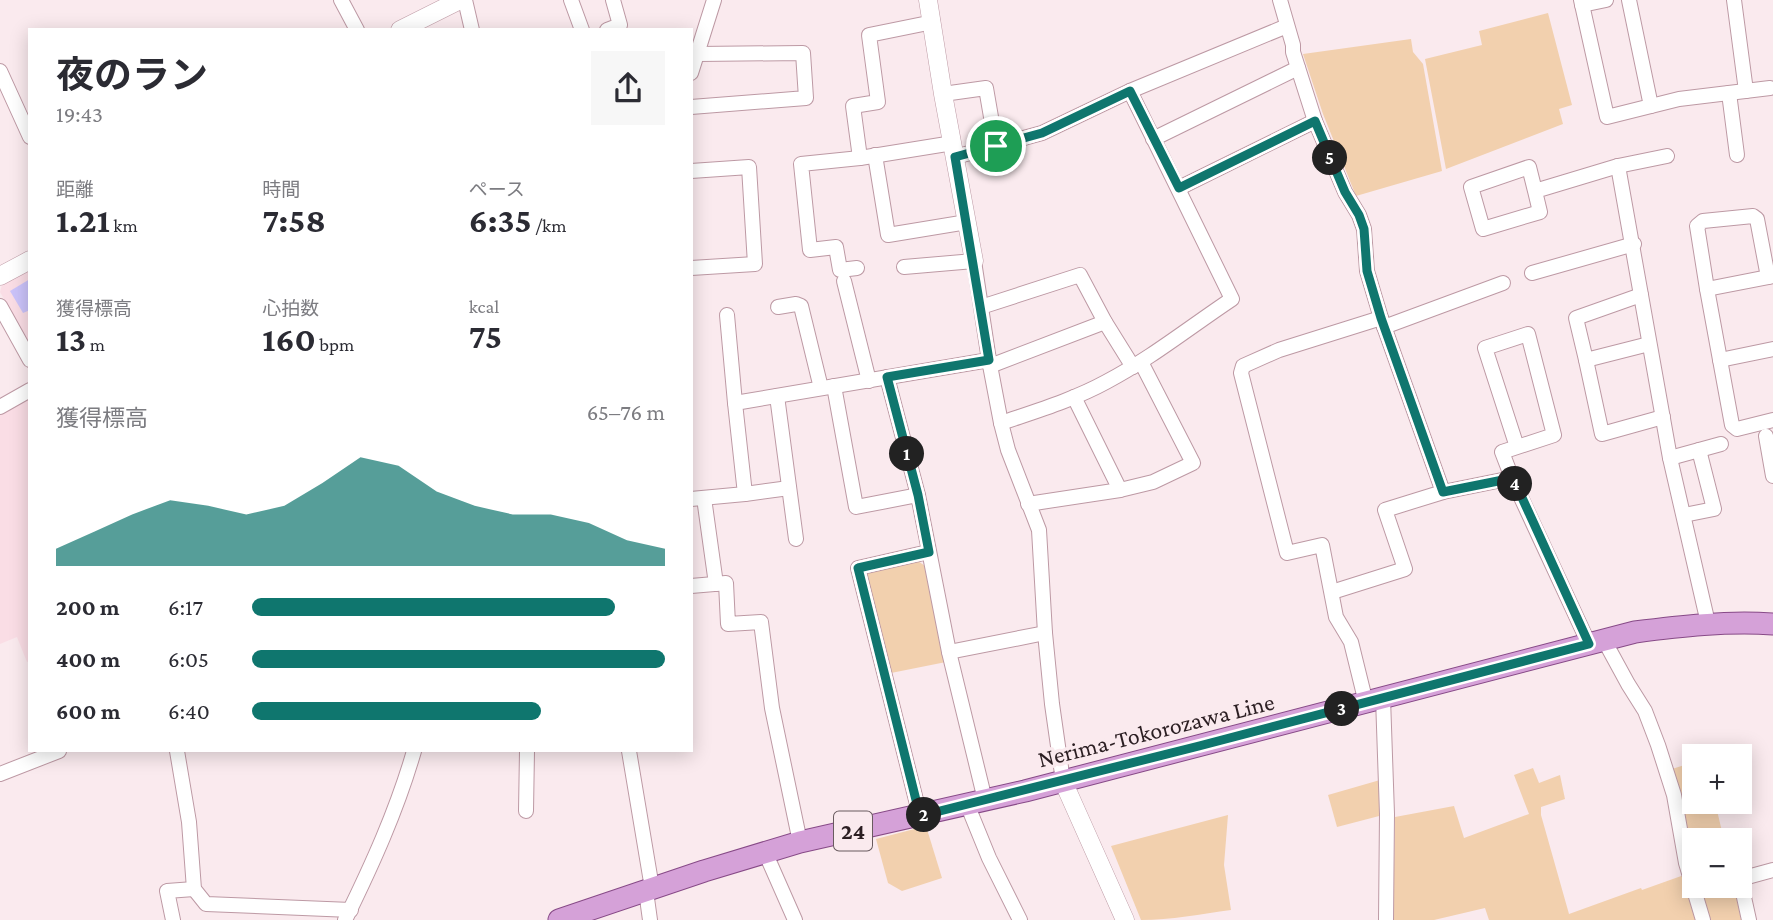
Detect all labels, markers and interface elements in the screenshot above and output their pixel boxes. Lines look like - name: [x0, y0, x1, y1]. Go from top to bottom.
- button: share: [591, 51, 665, 125]
- text: 夜のラン: [56, 54, 208, 96]
- text: 19:43: [56, 101, 103, 127]
- pin: [966, 116, 1026, 176]
- icon: arrive: [977, 127, 1015, 165]
- pin: 5: [1312, 140, 1348, 176]
- text: 5: [1325, 147, 1334, 168]
- text: 距離: [56, 179, 94, 200]
- text: 時間: [262, 179, 300, 200]
- text: ペース: [469, 179, 525, 200]
- text: 1.21: [56, 201, 110, 240]
- text: 7:58: [262, 201, 326, 240]
- text: 6:35: [469, 201, 532, 240]
- text: km: [110, 215, 138, 236]
- text: /km: [532, 215, 566, 236]
- text: kcal: [469, 296, 499, 317]
- text: 獲得標高: [56, 298, 132, 319]
- text: 心拍数: [262, 298, 319, 319]
- text: 75: [469, 317, 502, 356]
- text: 13: [56, 320, 86, 359]
- text: 160: [262, 320, 316, 359]
- text: m: [86, 334, 105, 355]
- text: bpm: [316, 334, 354, 355]
- text: 65–76 m: [587, 399, 665, 425]
- text: 獲得標高: [56, 405, 148, 431]
- pin: 1: [890, 436, 925, 472]
- text: 1: [903, 443, 910, 464]
- pin: 4: [1498, 466, 1532, 502]
- text: 4: [1509, 473, 1520, 494]
- text: 200 m: [56, 594, 120, 620]
- text: 6:17: [168, 594, 203, 620]
- text: 400 m: [56, 646, 120, 672]
- text: 6:05: [168, 646, 209, 672]
- street label: Nerima-Tokorozawa Line: [1035, 688, 1277, 772]
- pin: 3: [1324, 692, 1360, 726]
- text: 600 m: [56, 698, 120, 724]
- text: 6:40: [168, 698, 210, 724]
- text: 3: [1337, 698, 1346, 719]
- map controls: [1682, 744, 1752, 898]
- button: +: [1682, 744, 1752, 814]
- pin: 2: [906, 798, 942, 832]
- text: 2: [919, 804, 928, 825]
- road number: 24: [834, 811, 872, 850]
- button: −: [1682, 828, 1752, 898]

